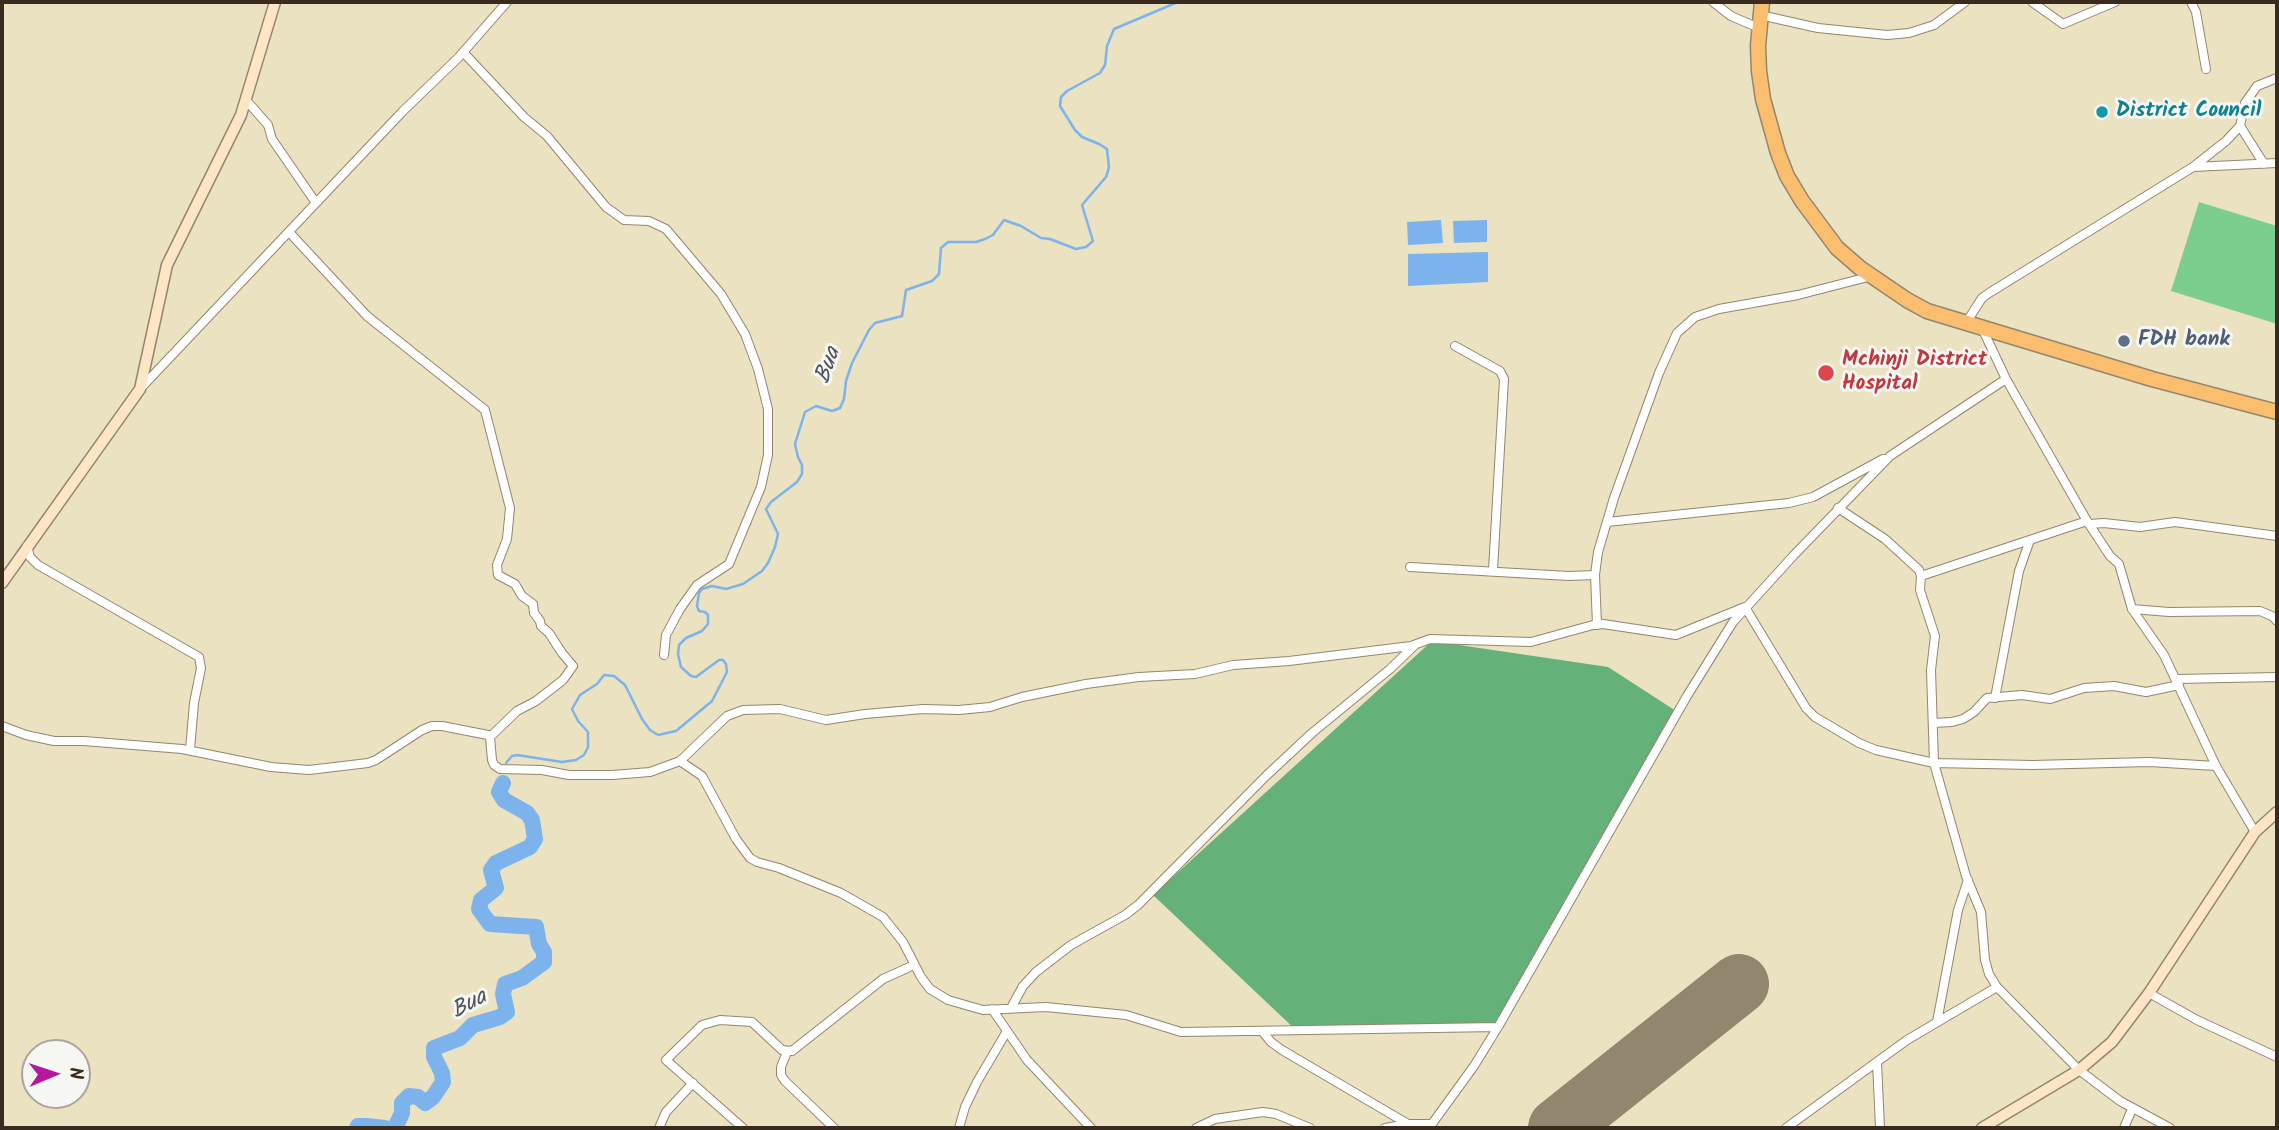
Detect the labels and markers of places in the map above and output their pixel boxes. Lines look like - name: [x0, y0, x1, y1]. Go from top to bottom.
- place label: District Council: [2116, 99, 2261, 125]
- marker: District Council: [2094, 104, 2110, 120]
- place label: FDH bank: [2138, 328, 2230, 354]
- marker: FDH bank: [2116, 333, 2132, 349]
- place label: Mchinji District Hospital: [1842, 348, 1988, 398]
- marker: Mchinji District Hospital: [1816, 363, 1836, 383]

